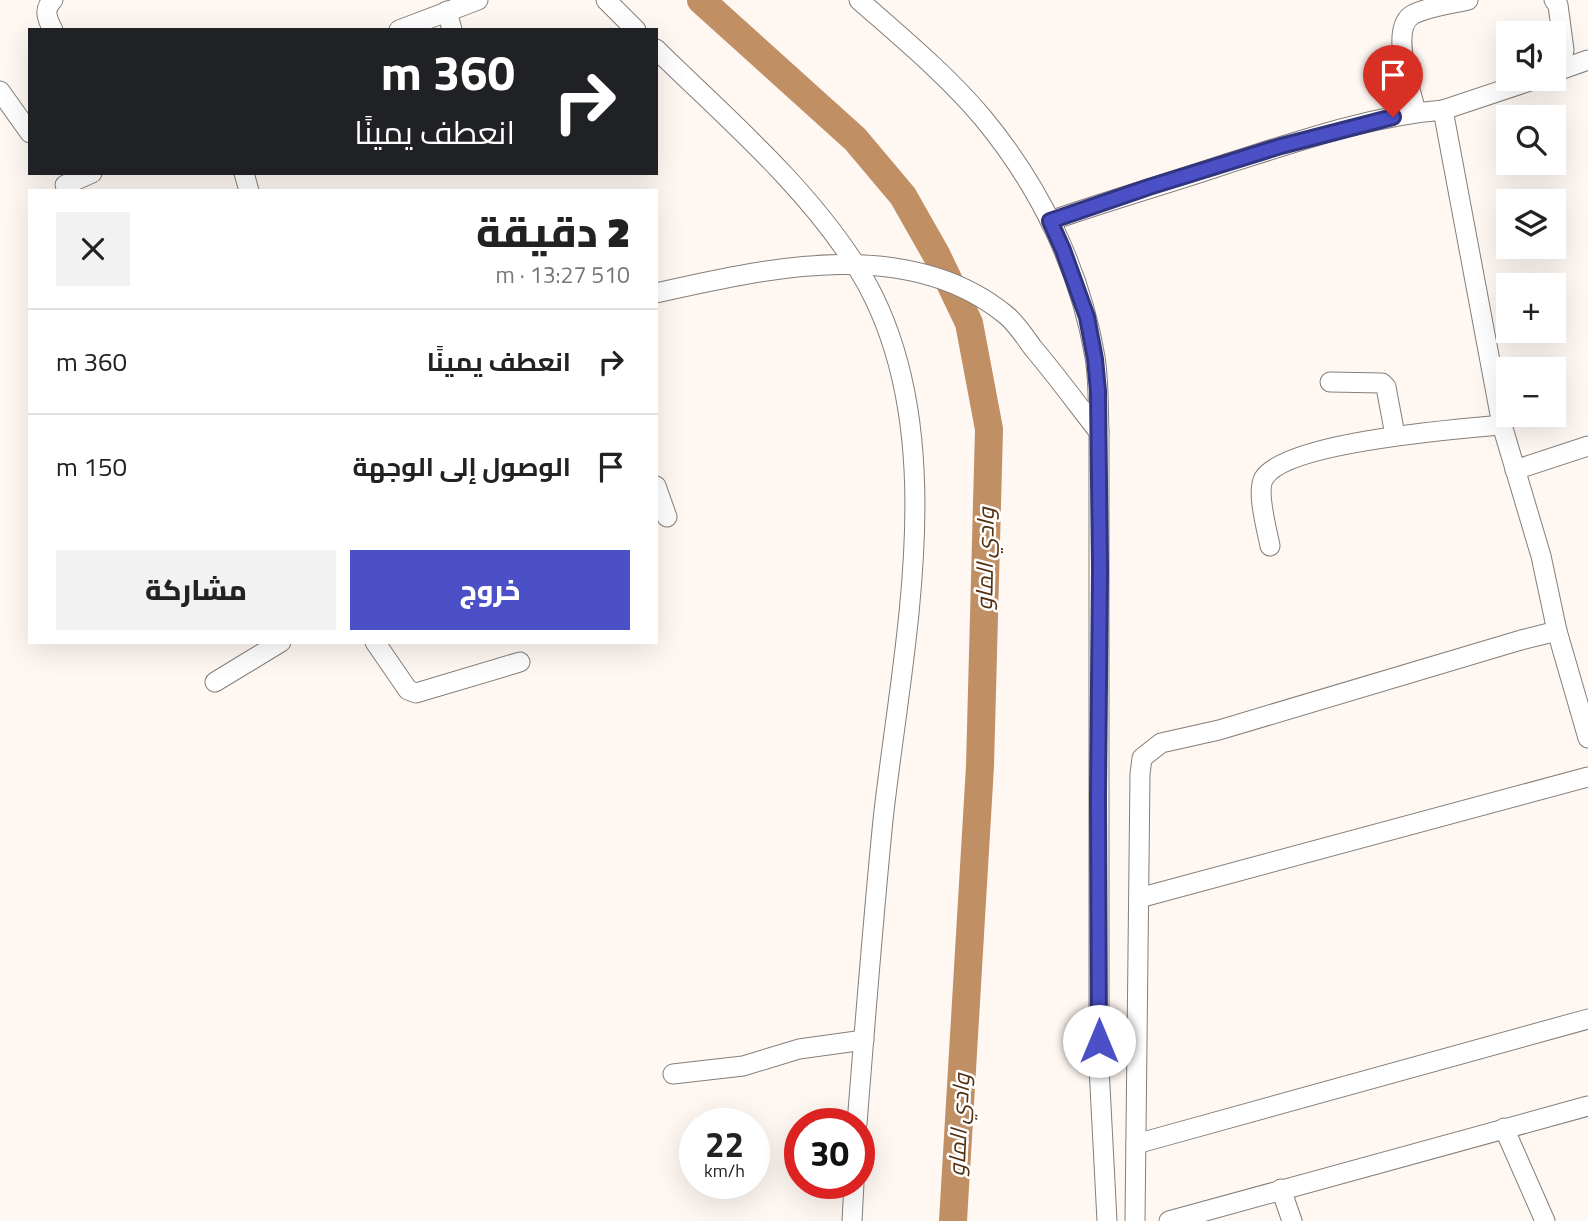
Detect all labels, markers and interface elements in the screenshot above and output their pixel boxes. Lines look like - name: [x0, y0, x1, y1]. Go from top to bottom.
- map controls: [1496, 21, 1566, 427]
- button: sound: [1496, 21, 1566, 91]
- text: 360 m: [381, 34, 515, 109]
- pin: [1363, 45, 1423, 117]
- icon: right: [539, 56, 630, 147]
- icon: arrive: [1374, 56, 1412, 94]
- button: search: [1496, 105, 1566, 175]
- text: انعطف يمينًا: [354, 108, 515, 156]
- button: layers: [1496, 189, 1566, 259]
- text: 2 دقيقة: [476, 199, 630, 263]
- button: close: [56, 212, 130, 286]
- text: 510 m · 13:27: [495, 257, 630, 292]
- button: +: [1496, 273, 1566, 343]
- text: 360 m: [56, 342, 127, 381]
- text: انعطف يمينًا: [427, 342, 571, 381]
- icon: right: [592, 343, 630, 381]
- button: −: [1496, 357, 1566, 427]
- text: 150 m: [56, 447, 127, 486]
- text: الوصول إلى الوجهة: [352, 447, 571, 486]
- icon: arrive: [592, 448, 630, 486]
- water label: وادي الماو: [966, 506, 1004, 611]
- button: مشاركة: [56, 550, 336, 630]
- button: خروج: [350, 550, 630, 630]
- position arrow: [1062, 1004, 1136, 1078]
- water label: وادي الماو: [938, 1071, 980, 1177]
- speed limit sign: 30: [784, 1108, 875, 1199]
- text: 22: [705, 1117, 744, 1171]
- text: km/h: [704, 1157, 745, 1184]

